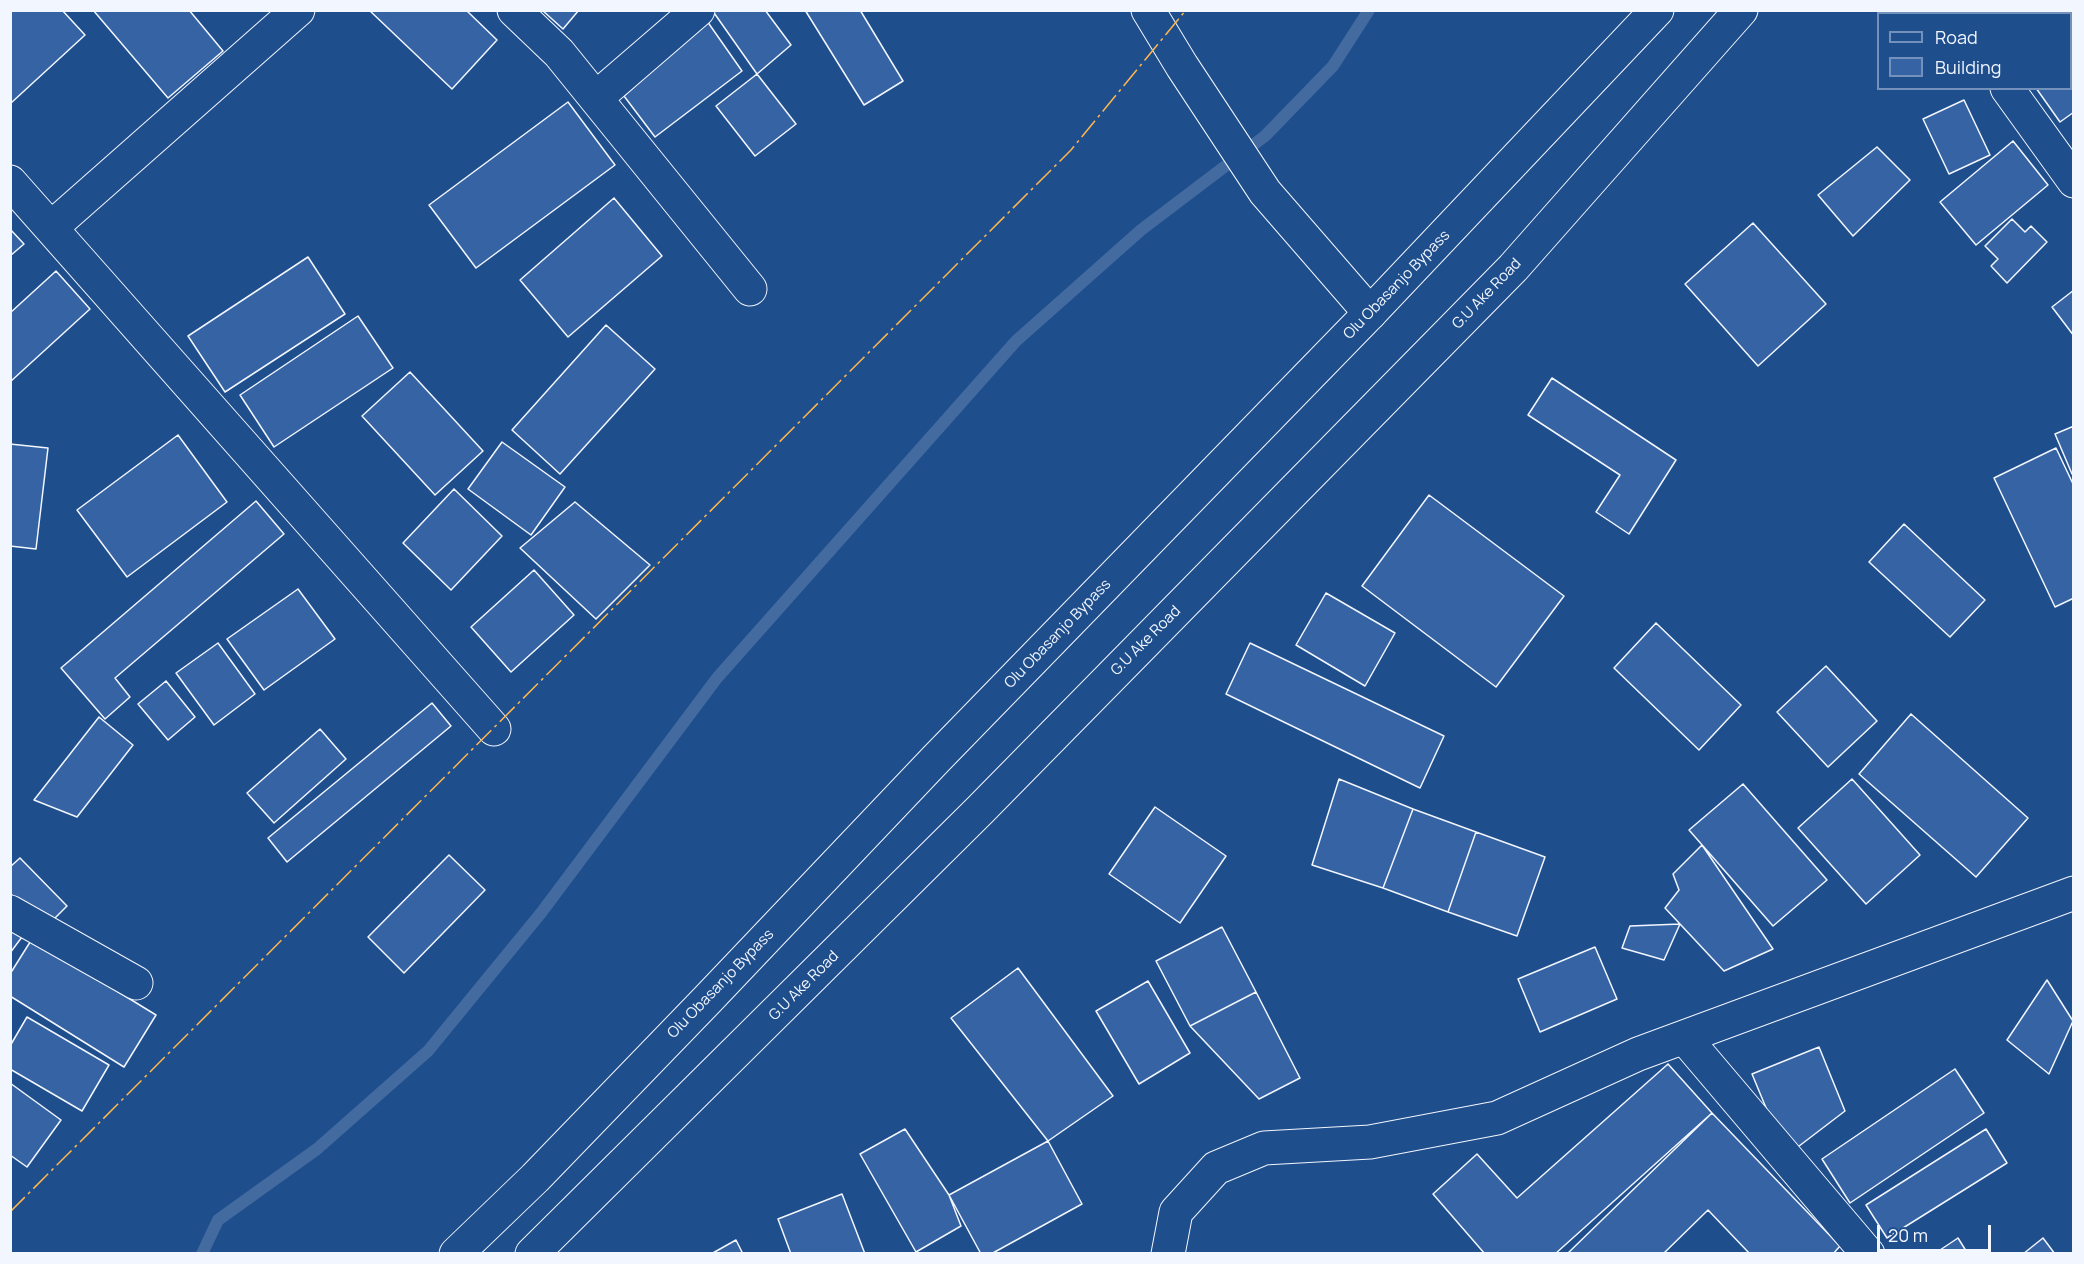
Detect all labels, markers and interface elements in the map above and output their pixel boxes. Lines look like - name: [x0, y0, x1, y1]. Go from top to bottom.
- legend: [1877, 12, 2072, 90]
- text: Road: [1935, 25, 1978, 49]
- text: Building: [1935, 55, 2001, 79]
- street label: Olu Obasanjo Bypass: [1340, 227, 1454, 343]
- street label: G.U Ake Road: [1449, 255, 1525, 333]
- street label: Olu Obasanjo Bypass: [1001, 576, 1115, 692]
- street label: G.U Ake Road: [1107, 602, 1185, 680]
- street label: Olu Obasanjo Bypass: [664, 926, 778, 1042]
- street label: G.U Ake Road: [765, 947, 843, 1025]
- scale bar: [1880, 1213, 1994, 1251]
- text: 20 m: [1888, 1223, 1928, 1247]

